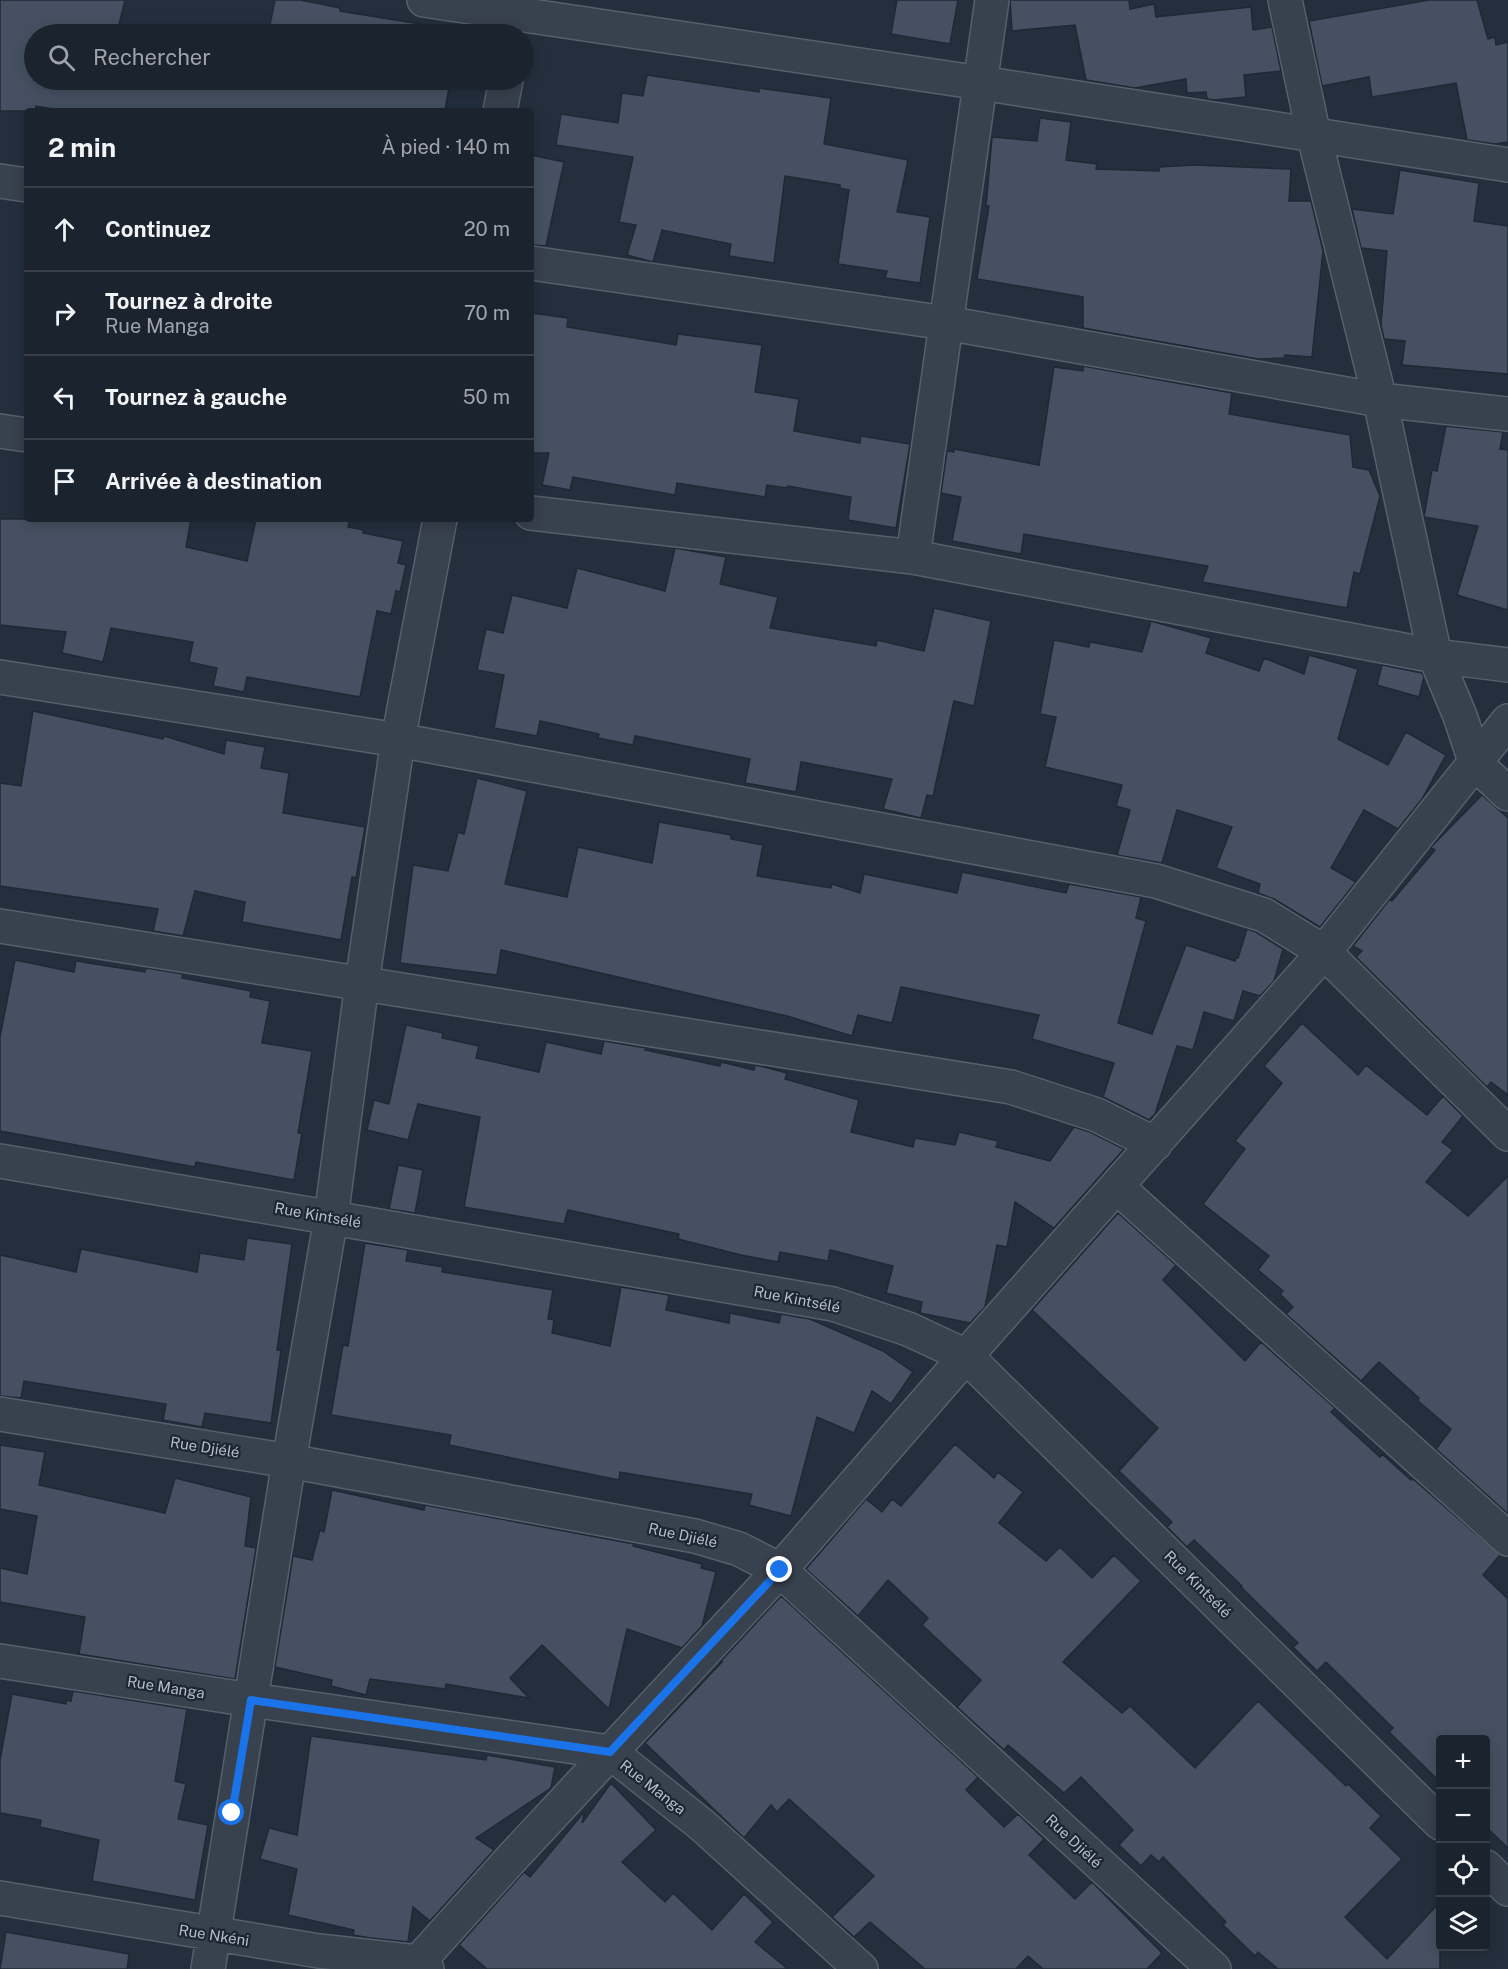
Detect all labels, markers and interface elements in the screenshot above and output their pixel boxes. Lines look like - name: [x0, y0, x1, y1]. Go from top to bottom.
- search box: [24, 24, 534, 90]
- icon: search: [45, 41, 78, 74]
- text: Rechercher: [93, 44, 211, 70]
- text: 2 min: [48, 132, 116, 163]
- text: À pied · 140 m: [382, 135, 510, 159]
- icon: ahead: [48, 213, 81, 246]
- text: Continuez: [105, 216, 211, 242]
- text: 20 m: [464, 217, 510, 241]
- text: Tournez à droite: [105, 288, 273, 314]
- icon: right: [48, 297, 81, 330]
- text: 70 m: [464, 301, 510, 325]
- text: Rue Manga: [105, 314, 210, 338]
- icon: left: [48, 381, 81, 414]
- text: Tournez à gauche: [105, 384, 287, 410]
- text: 50 m: [463, 385, 510, 409]
- icon: arrive: [48, 465, 81, 498]
- text: Arrivée à destination: [105, 468, 322, 494]
- street label: Rue Kintsélé: [273, 1199, 363, 1231]
- street label: Rue Kintsélé: [752, 1282, 842, 1316]
- street label: Rue Djiélé: [169, 1433, 241, 1461]
- street label: Rue Djiélé: [647, 1519, 719, 1551]
- street label: Rue Kintsélé: [1161, 1547, 1235, 1621]
- route end: [766, 1556, 792, 1582]
- street label: Rue Manga: [126, 1672, 206, 1702]
- map controls: [1436, 1735, 1490, 1951]
- button: +: [1436, 1735, 1490, 1789]
- street label: Rue Manga: [617, 1756, 689, 1818]
- button: −: [1436, 1789, 1490, 1843]
- route start: [218, 1799, 244, 1825]
- street label: Rue Djiélé: [1043, 1811, 1105, 1871]
- button: locate: [1436, 1843, 1490, 1897]
- button: layers: [1436, 1897, 1490, 1951]
- street label: Rue Nkéni: [178, 1921, 250, 1949]

